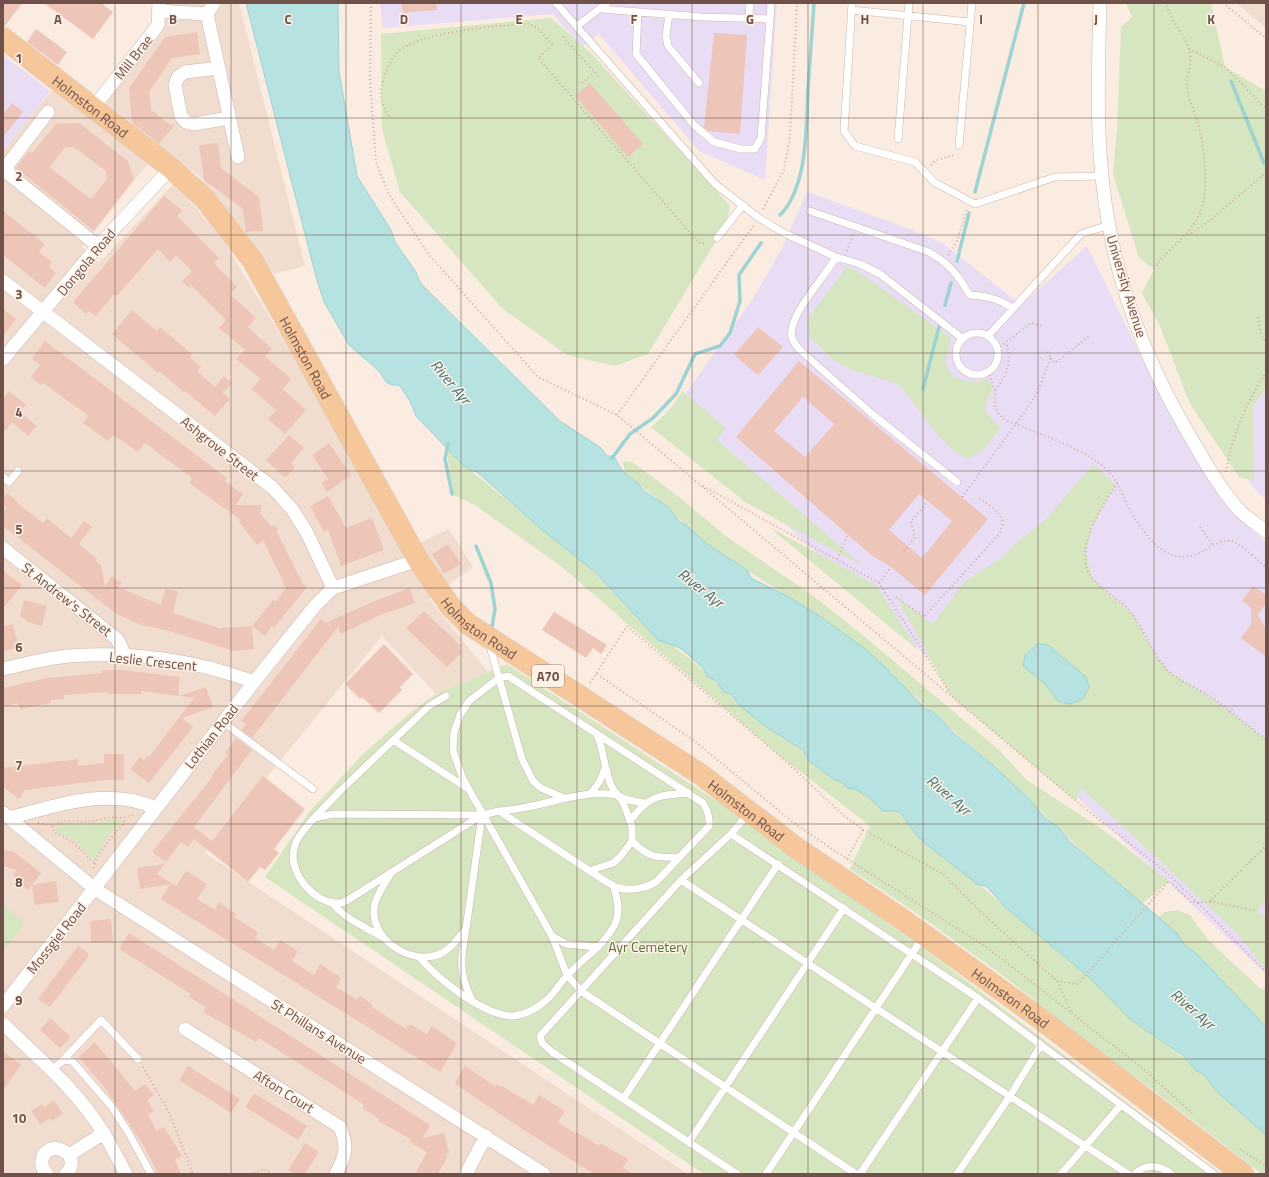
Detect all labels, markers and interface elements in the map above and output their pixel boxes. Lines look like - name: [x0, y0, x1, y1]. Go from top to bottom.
- text: A: [54, 9, 62, 29]
- text: B: [169, 9, 177, 29]
- text: C: [284, 9, 292, 29]
- text: D: [400, 9, 408, 29]
- text: E: [515, 9, 523, 29]
- text: F: [631, 9, 638, 29]
- text: G: [746, 9, 754, 29]
- text: H: [861, 9, 869, 29]
- text: I: [979, 9, 983, 29]
- text: J: [1094, 9, 1098, 29]
- text: K: [1207, 9, 1215, 29]
- street label: Mill Brae: [109, 30, 157, 84]
- text: 1: [15, 48, 23, 68]
- street label: Holmston Road: [48, 70, 133, 142]
- text: 2: [15, 166, 23, 186]
- street label: Dongola Road: [52, 224, 120, 300]
- street label: University Avenue: [1101, 232, 1153, 340]
- text: 3: [15, 284, 23, 304]
- street label: Holmston Road: [275, 312, 338, 403]
- water label: River Ayr: [425, 354, 478, 411]
- text: 4: [15, 402, 23, 422]
- street label: Ashgrove Street: [176, 411, 264, 485]
- text: 5: [15, 519, 23, 539]
- street label: St Andrew's Street: [17, 557, 117, 641]
- water label: River Ayr: [673, 563, 731, 615]
- street label: Holmston Road: [436, 592, 522, 664]
- text: 6: [15, 637, 23, 657]
- street label: Leslie Crescent: [108, 646, 198, 676]
- road number: A70: [532, 665, 564, 687]
- street label: Lothian Road: [179, 699, 243, 773]
- text: 7: [15, 755, 23, 775]
- water label: River Ayr: [922, 769, 978, 822]
- street label: Holmston Road: [704, 774, 789, 846]
- text: 8: [15, 872, 23, 892]
- street label: Mossgiel Road: [21, 898, 91, 978]
- park label: Ayr Cemetery: [608, 936, 688, 957]
- street label: Holmston Road: [968, 962, 1054, 1033]
- water label: River Ayr: [1166, 983, 1222, 1036]
- text: 9: [15, 990, 23, 1010]
- street label: St Phillans Avenue: [267, 993, 371, 1069]
- street label: Afton Court: [250, 1064, 318, 1118]
- text: 10: [12, 1108, 26, 1128]

